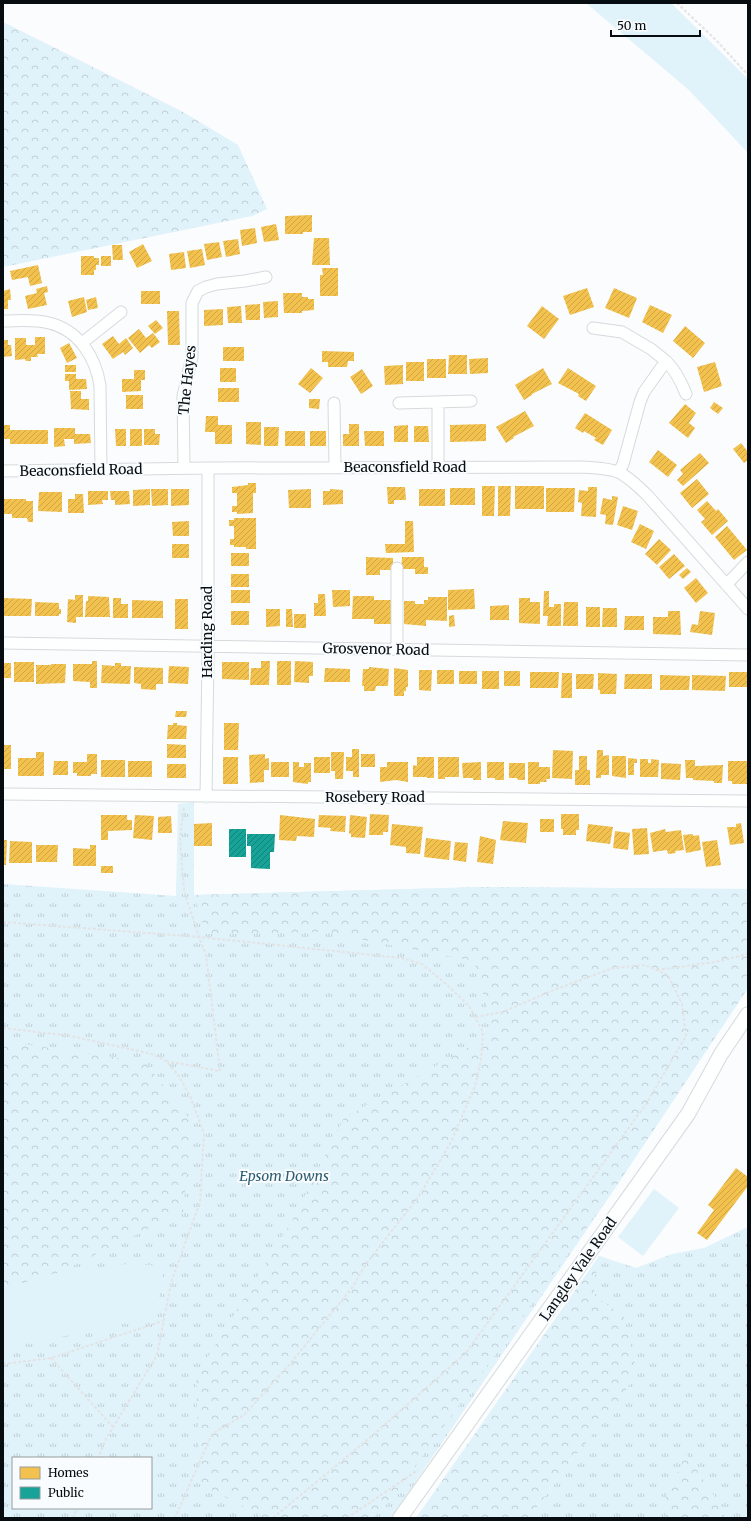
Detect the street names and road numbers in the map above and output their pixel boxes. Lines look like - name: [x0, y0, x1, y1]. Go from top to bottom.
- street label: The Hayes: [174, 344, 200, 416]
- street label: Beaconsfield Road: [343, 458, 467, 476]
- street label: Beaconsfield Road: [19, 460, 143, 480]
- street label: Harding Road: [198, 585, 216, 678]
- street label: Grosvenor Road: [322, 639, 430, 659]
- street label: Rosebery Road: [325, 788, 426, 806]
- street label: Langley Vale Road: [536, 1213, 621, 1324]

